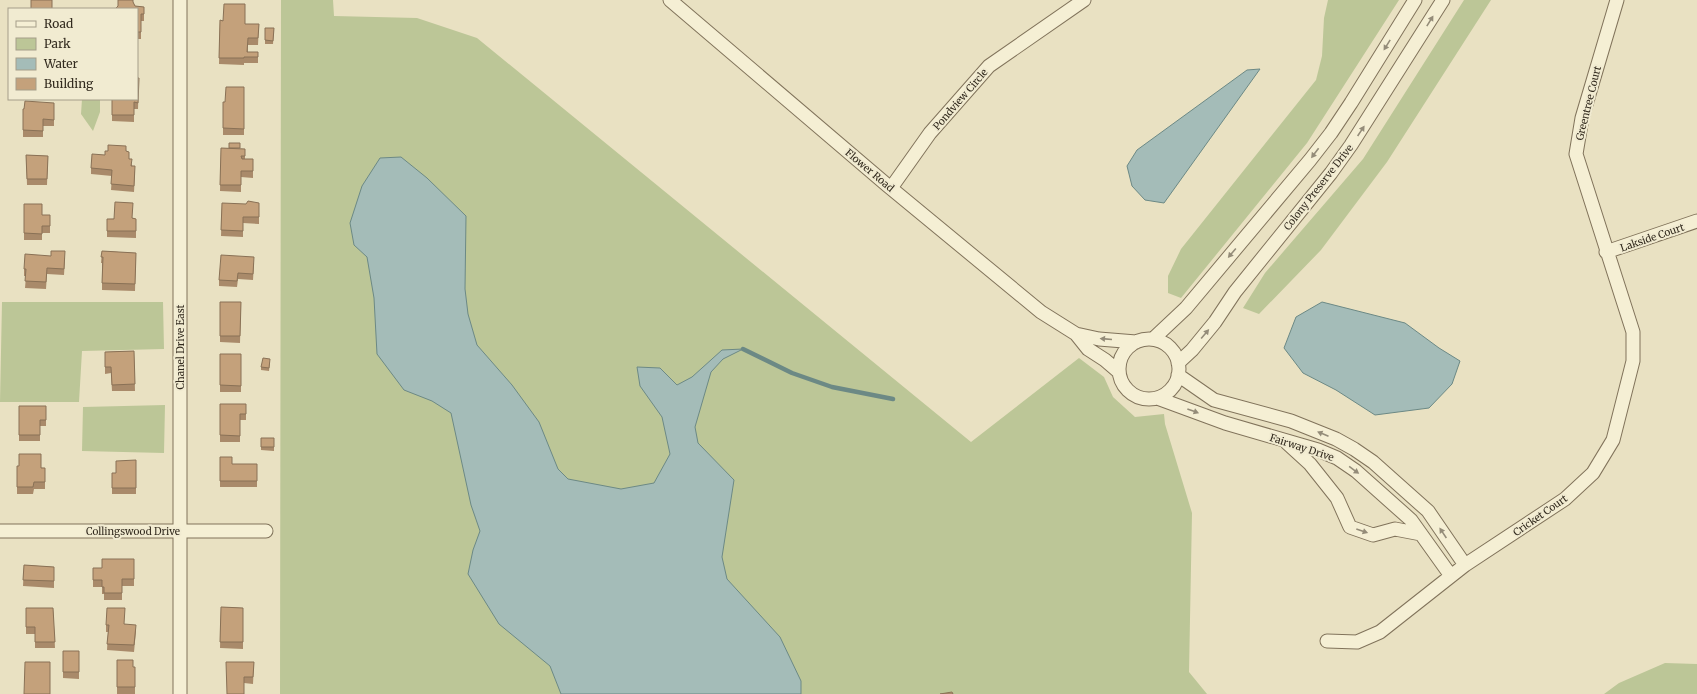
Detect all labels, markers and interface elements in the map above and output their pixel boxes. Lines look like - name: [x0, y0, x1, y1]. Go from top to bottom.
- legend: [8, 8, 138, 100]
- one-way arrow: [1426, 15, 1433, 27]
- text: Road: [44, 16, 73, 31]
- text: Park: [44, 36, 71, 51]
- one-way arrow: [1383, 40, 1391, 50]
- text: Water: [43, 56, 79, 71]
- street label: Greentree Court: [1573, 64, 1604, 142]
- street label: Pondview Circle: [930, 66, 991, 133]
- text: Building: [44, 76, 94, 91]
- one-way arrow: [1357, 126, 1364, 137]
- street label: Colony Preserve Drive: [1281, 142, 1356, 233]
- street label: Flower Road: [843, 146, 897, 195]
- one-way arrow: [1311, 148, 1320, 159]
- street label: Lakside Court: [1618, 220, 1686, 254]
- one-way arrow: [1228, 248, 1237, 259]
- street label: Chanel Drive East: [174, 304, 187, 390]
- one-way arrow: [1200, 329, 1209, 340]
- one-way arrow: [1100, 336, 1112, 343]
- one-way arrow: [1188, 409, 1200, 415]
- street label: Fairway Drive: [1268, 431, 1336, 464]
- one-way arrow: [1317, 431, 1328, 437]
- one-way arrow: [1349, 466, 1359, 474]
- street label: Cricket Court: [1511, 492, 1570, 539]
- street label: Collingswood Drive: [86, 525, 180, 538]
- one-way arrow: [1439, 528, 1447, 538]
- one-way arrow: [1357, 529, 1369, 535]

